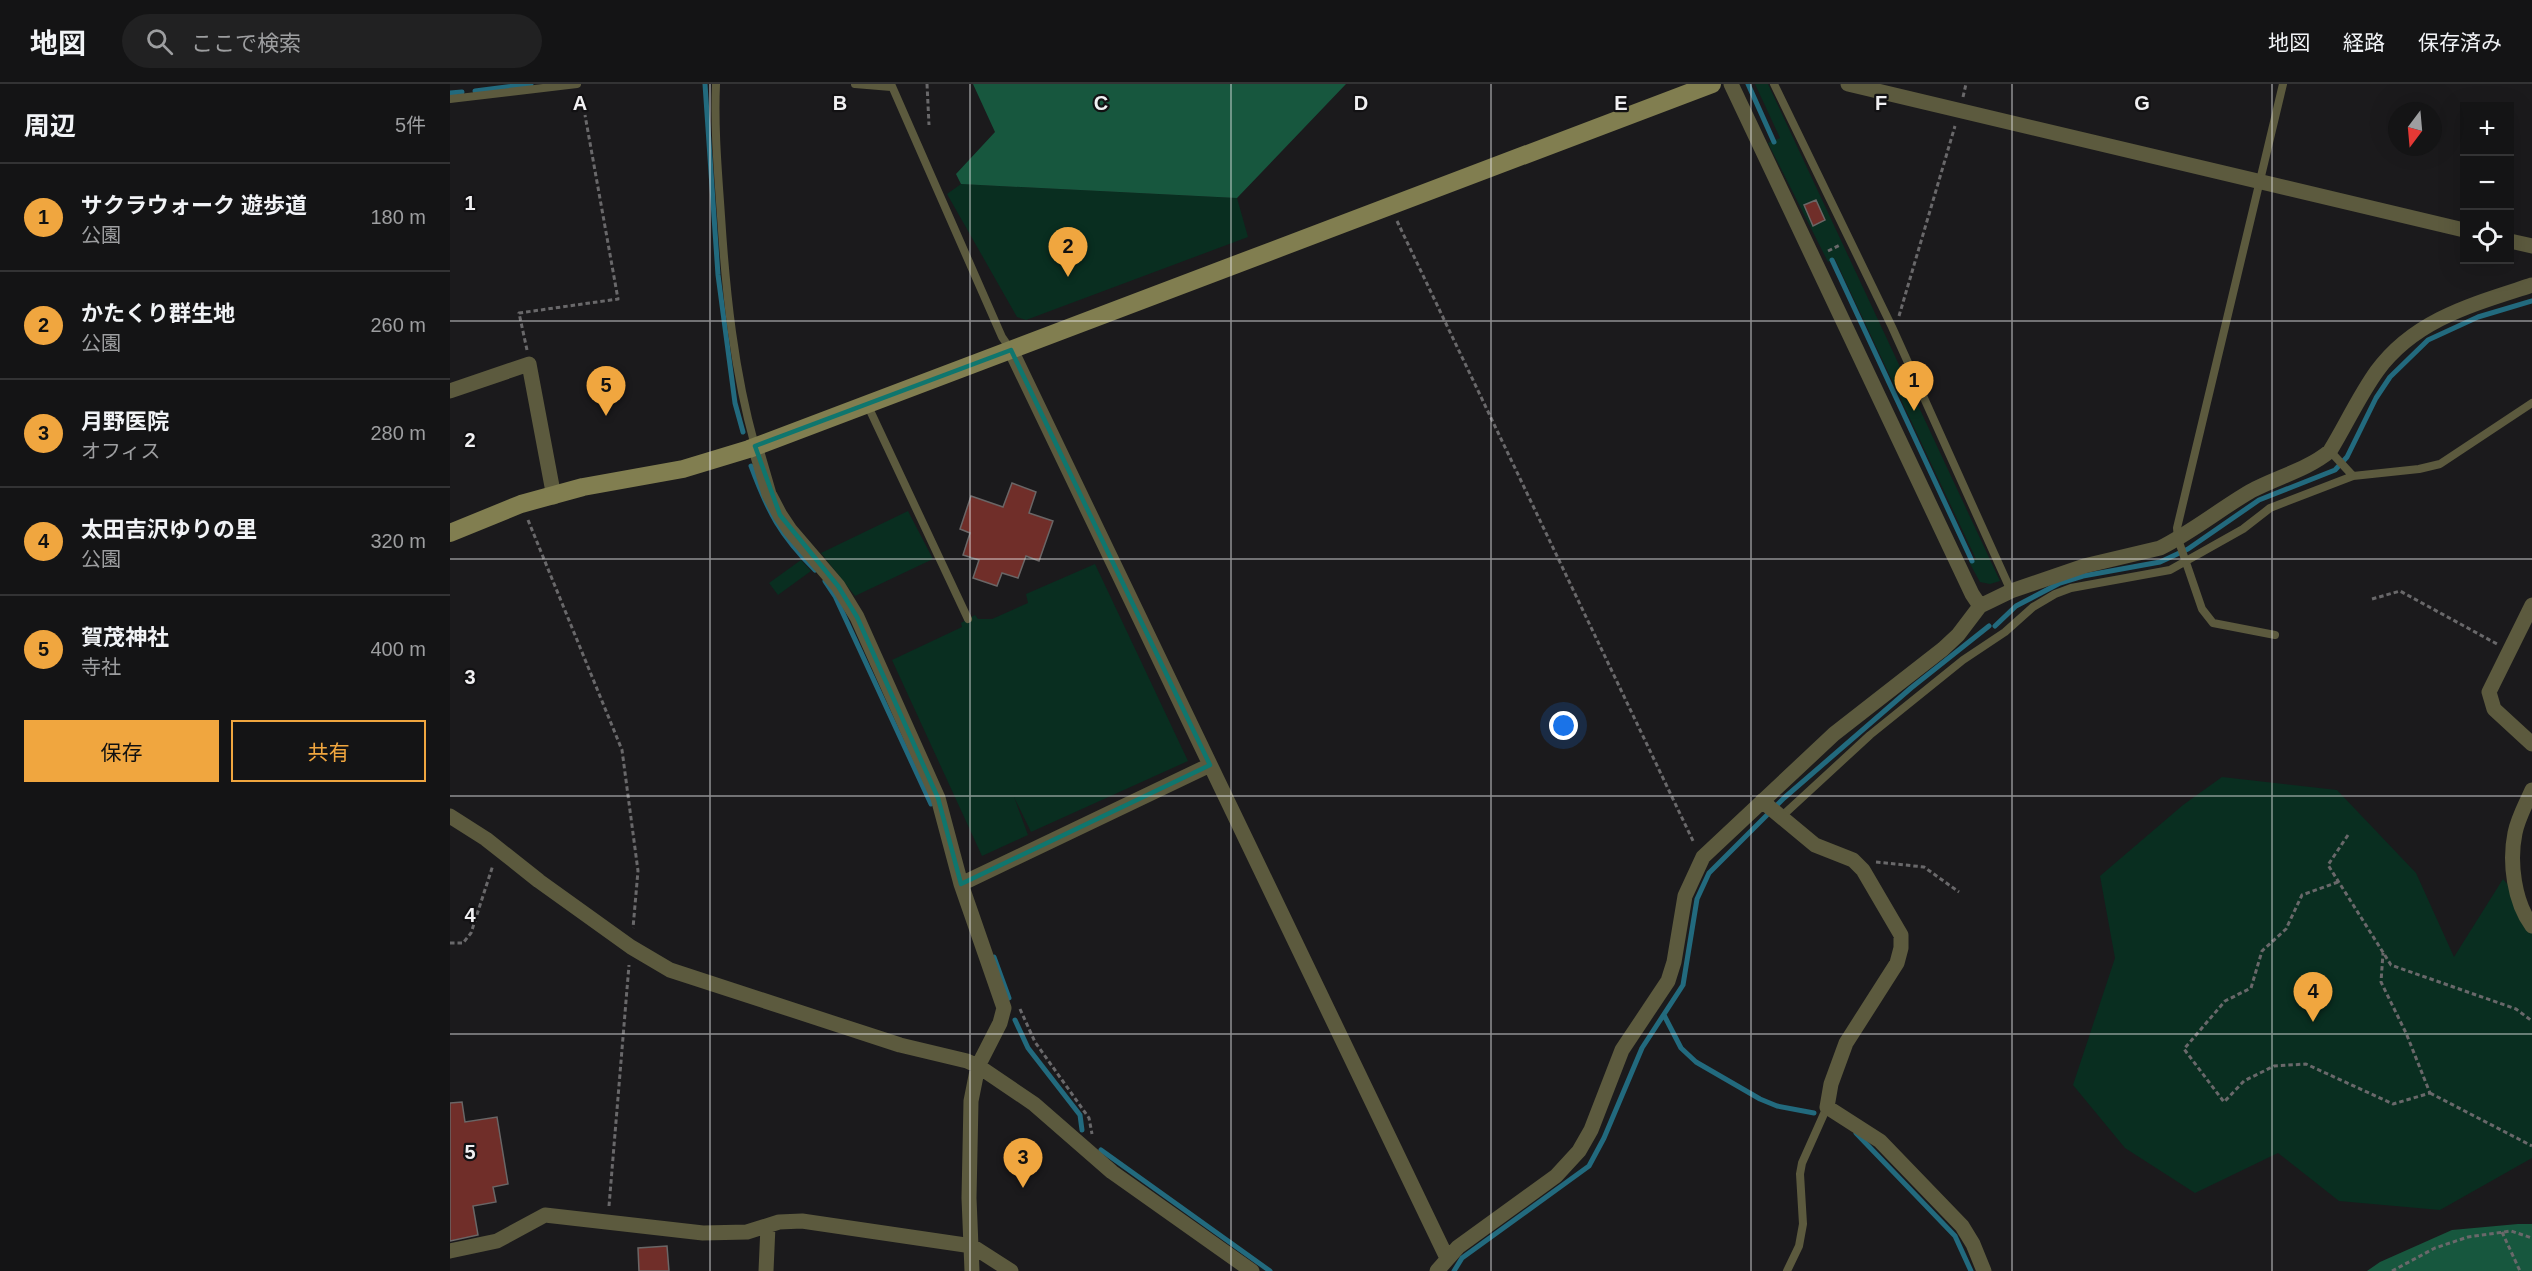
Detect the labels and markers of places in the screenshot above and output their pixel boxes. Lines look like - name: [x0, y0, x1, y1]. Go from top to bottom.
- pin: 2: [1048, 228, 1088, 277]
- pin: 1: [1894, 362, 1934, 411]
- pin: 5: [586, 366, 626, 416]
- pin: 4: [2294, 972, 2332, 1022]
- pin: 3: [1004, 1138, 1042, 1188]

